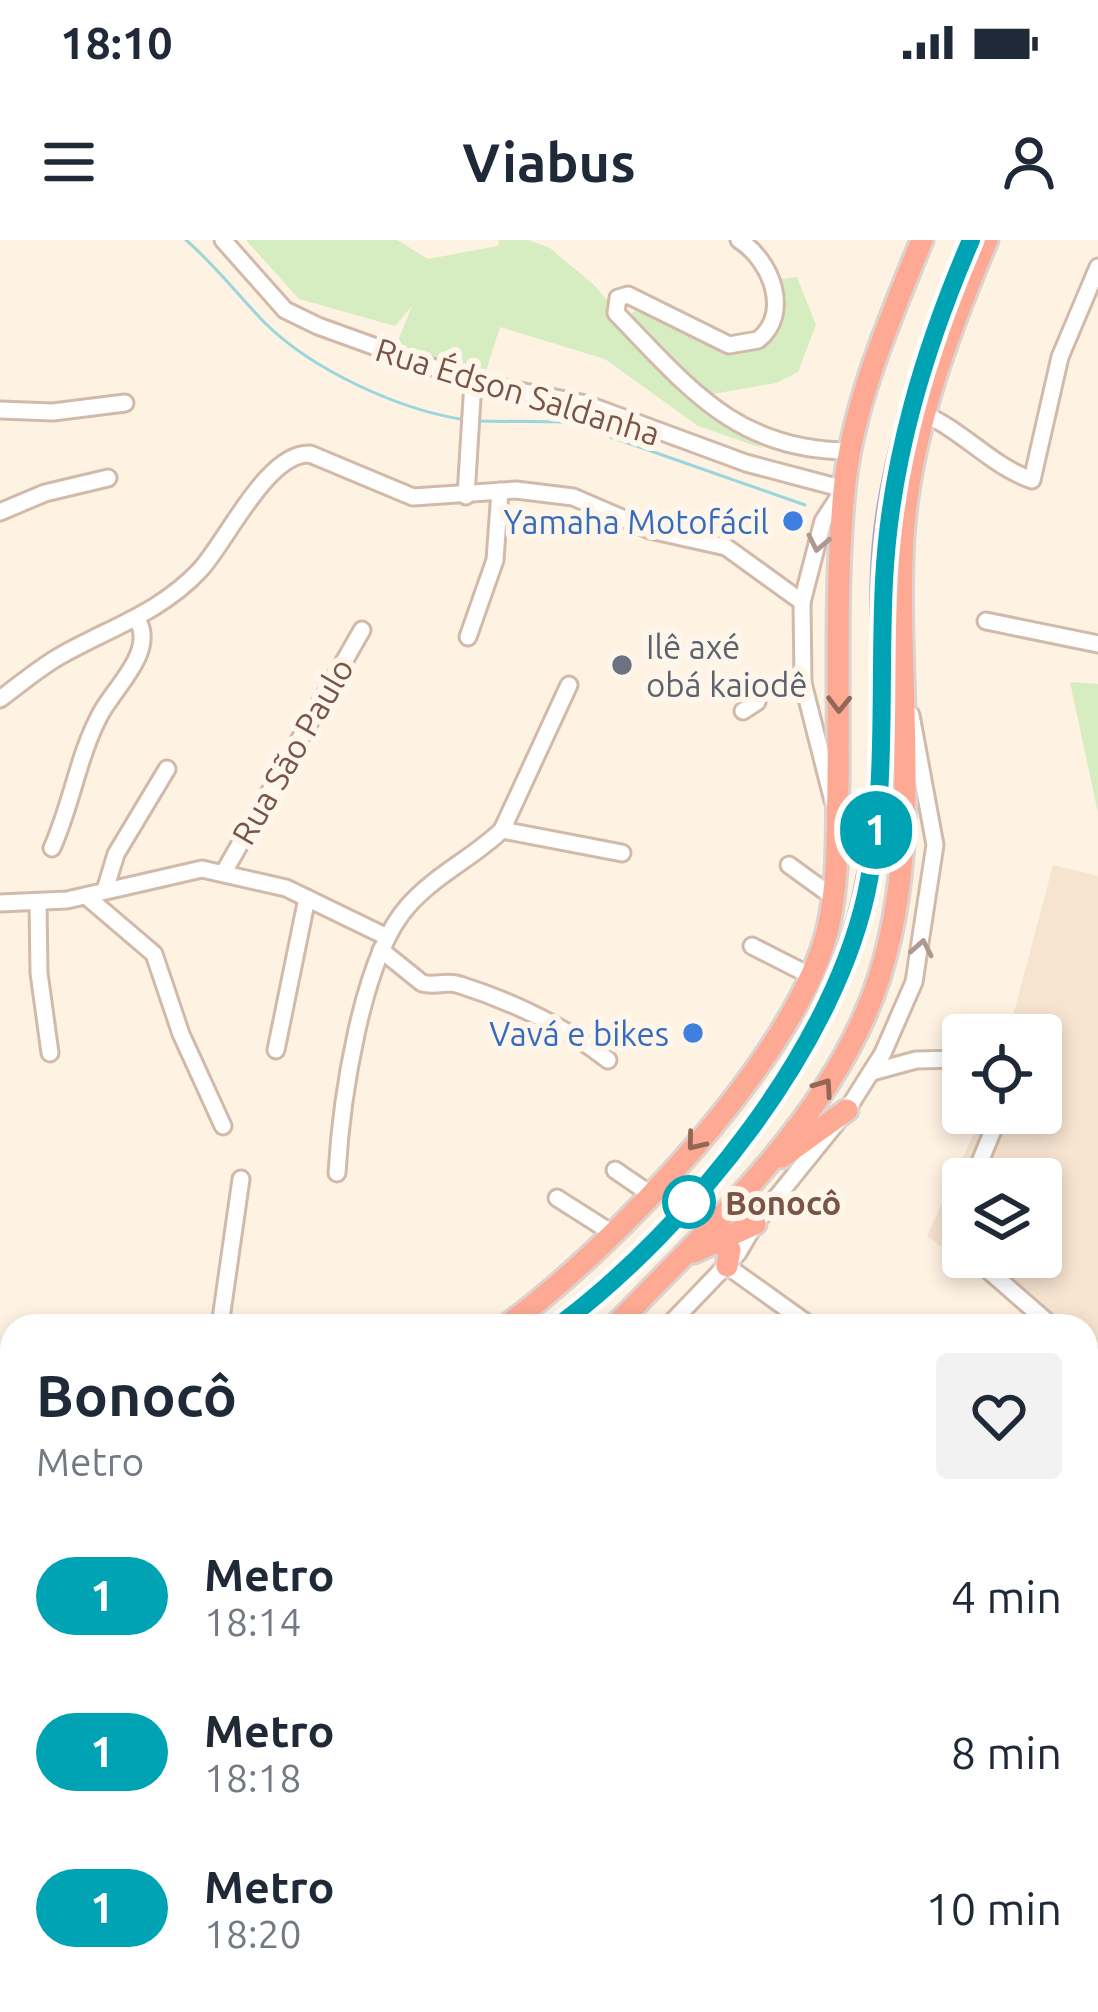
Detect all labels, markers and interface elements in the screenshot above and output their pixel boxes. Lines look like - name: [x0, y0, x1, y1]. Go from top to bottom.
- text: 18:10: [60, 17, 173, 68]
- icon: menu: [36, 129, 102, 195]
- icon: person: [996, 129, 1062, 195]
- text: Viabus: [462, 132, 636, 192]
- street label: Rua Édson Saldanha: [371, 328, 665, 452]
- place label: Yamaha Motofácil: [504, 503, 769, 540]
- marker: Yamaha Motofácil: [780, 508, 806, 534]
- one-way arrow: [806, 533, 831, 553]
- place label: Ilê axé obá kaiodê: [646, 628, 808, 703]
- street label: Rua São Paulo: [224, 652, 360, 850]
- marker: Ilê axé obá kaiodê: [609, 652, 635, 678]
- one-way arrow: [826, 695, 852, 714]
- line badge: 1: [837, 791, 915, 869]
- text: 1: [864, 806, 888, 853]
- one-way arrow: [908, 938, 934, 958]
- map controls: [942, 1014, 1062, 1278]
- button: locate: [942, 1014, 1062, 1134]
- place label: Vavá e bikes: [489, 1015, 669, 1052]
- marker: Vavá e bikes: [680, 1020, 706, 1046]
- one-way arrow: [810, 1078, 832, 1100]
- one-way arrow: [688, 1128, 710, 1150]
- button: layers: [942, 1158, 1062, 1278]
- marker: Bonocô: [664, 1177, 714, 1227]
- place label: Bonocô: [725, 1184, 841, 1221]
- button: heart: [936, 1353, 1062, 1479]
- text: Bonocô: [36, 1363, 237, 1427]
- text: Metro: [36, 1440, 144, 1483]
- text: Metro: [204, 1549, 335, 1600]
- text: 4 min: [951, 1571, 1062, 1622]
- text: 1: [90, 1572, 114, 1619]
- text: 18:14: [204, 1600, 302, 1643]
- text: Metro: [204, 1705, 335, 1756]
- text: 8 min: [951, 1727, 1062, 1778]
- text: 1: [90, 1728, 114, 1775]
- text: 18:18: [204, 1756, 302, 1799]
- text: Metro: [204, 1861, 335, 1912]
- text: 10 min: [925, 1883, 1062, 1934]
- text: 1: [90, 1884, 114, 1931]
- text: 18:20: [204, 1912, 302, 1955]

